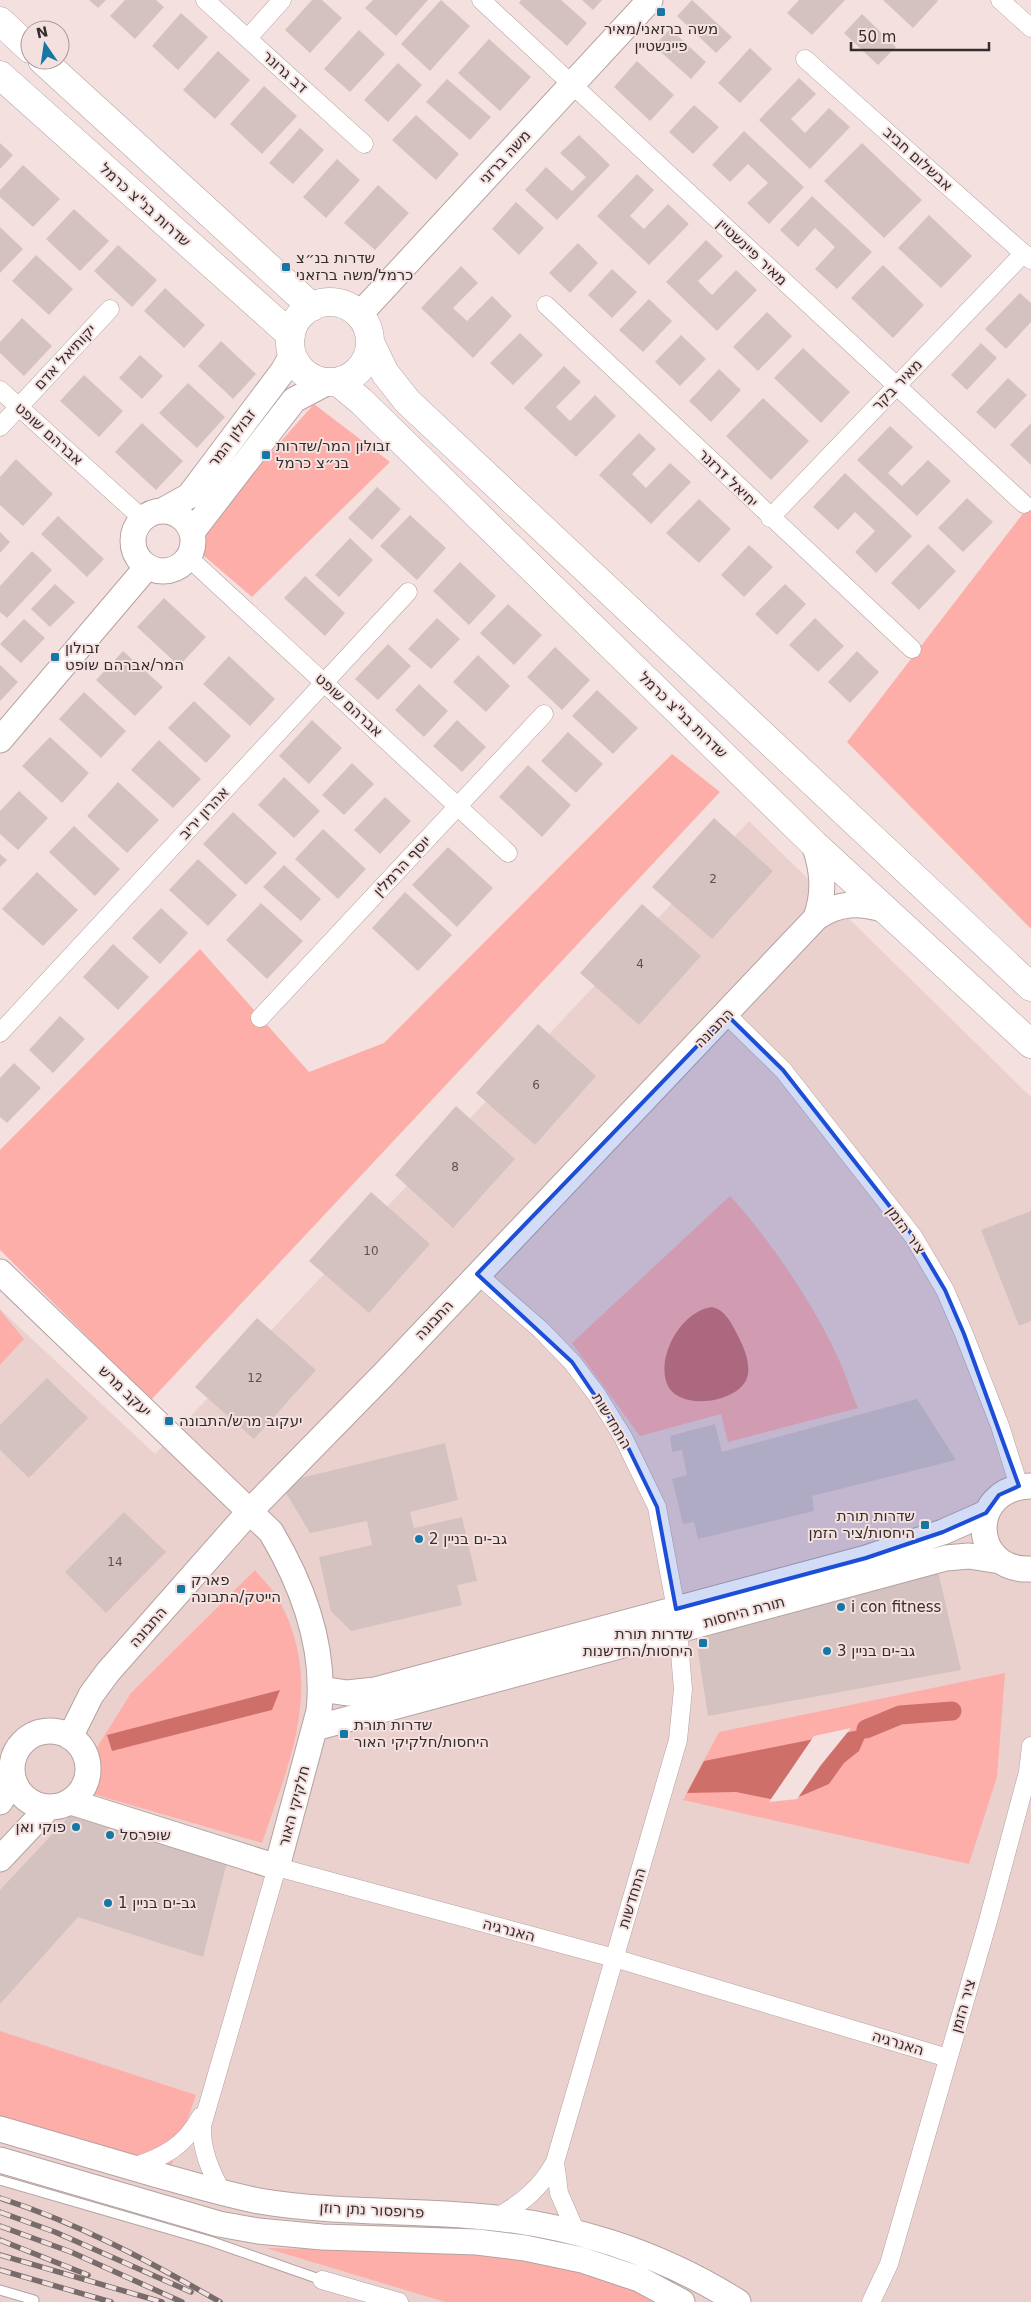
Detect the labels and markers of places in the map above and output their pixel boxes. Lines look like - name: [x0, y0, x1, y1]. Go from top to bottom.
- marker: משה ברזאני/מאיר פיינשטיין: [655, 6, 667, 18]
- place label: משה ברזאני/מאיר פיינשטיין: [604, 20, 718, 55]
- place label: שדרות בנ״צ כרמל/משה ברזאני: [296, 249, 413, 284]
- marker: שדרות בנ״צ כרמל/משה ברזאני: [280, 261, 292, 273]
- place label: זבולון המר/שדרות בנ״צ כרמל: [276, 437, 390, 472]
- marker: זבולון המר/שדרות בנ״צ כרמל: [260, 449, 272, 461]
- place label: זבולון המר/אברהם שופט: [65, 639, 184, 674]
- marker: זבולון המר/אברהם שופט: [49, 651, 61, 663]
- place label: יעקוב מרש/התבונה: [179, 1412, 302, 1430]
- marker: יעקוב מרש/התבונה: [163, 1415, 175, 1427]
- place label: שדרות תורת היחסות/ציר הזמן: [809, 1507, 915, 1542]
- marker: שדרות תורת היחסות/ציר הזמן: [919, 1519, 931, 1531]
- place label: גב-ים בניין 2: [429, 1530, 507, 1548]
- marker: גב-ים בניין 2: [413, 1533, 425, 1545]
- place label: פארק הייטק/התבונה: [191, 1571, 281, 1606]
- marker: פארק הייטק/התבונה: [175, 1583, 187, 1595]
- place label: i con fitness: [851, 1598, 942, 1616]
- marker: i con fitness: [835, 1601, 847, 1613]
- place label: שדרות תורת היחסות/החדשנות: [583, 1625, 693, 1660]
- marker: שדרות תורת היחסות/החדשנות: [697, 1637, 709, 1649]
- place label: גב-ים בניין 3: [837, 1642, 915, 1660]
- marker: גב-ים בניין 3: [821, 1645, 833, 1657]
- place label: שדרות תורת היחסות/חלקיקי האור: [354, 1716, 489, 1751]
- marker: שדרות תורת היחסות/חלקיקי האור: [338, 1728, 350, 1740]
- place label: פוקי ואן: [16, 1818, 66, 1836]
- marker: פוקי ואן: [70, 1821, 82, 1833]
- place label: שופרסל: [120, 1826, 171, 1844]
- marker: שופרסל: [104, 1829, 116, 1841]
- place label: גב-ים בניין 1: [118, 1894, 196, 1912]
- marker: גב-ים בניין 1: [102, 1897, 114, 1909]

